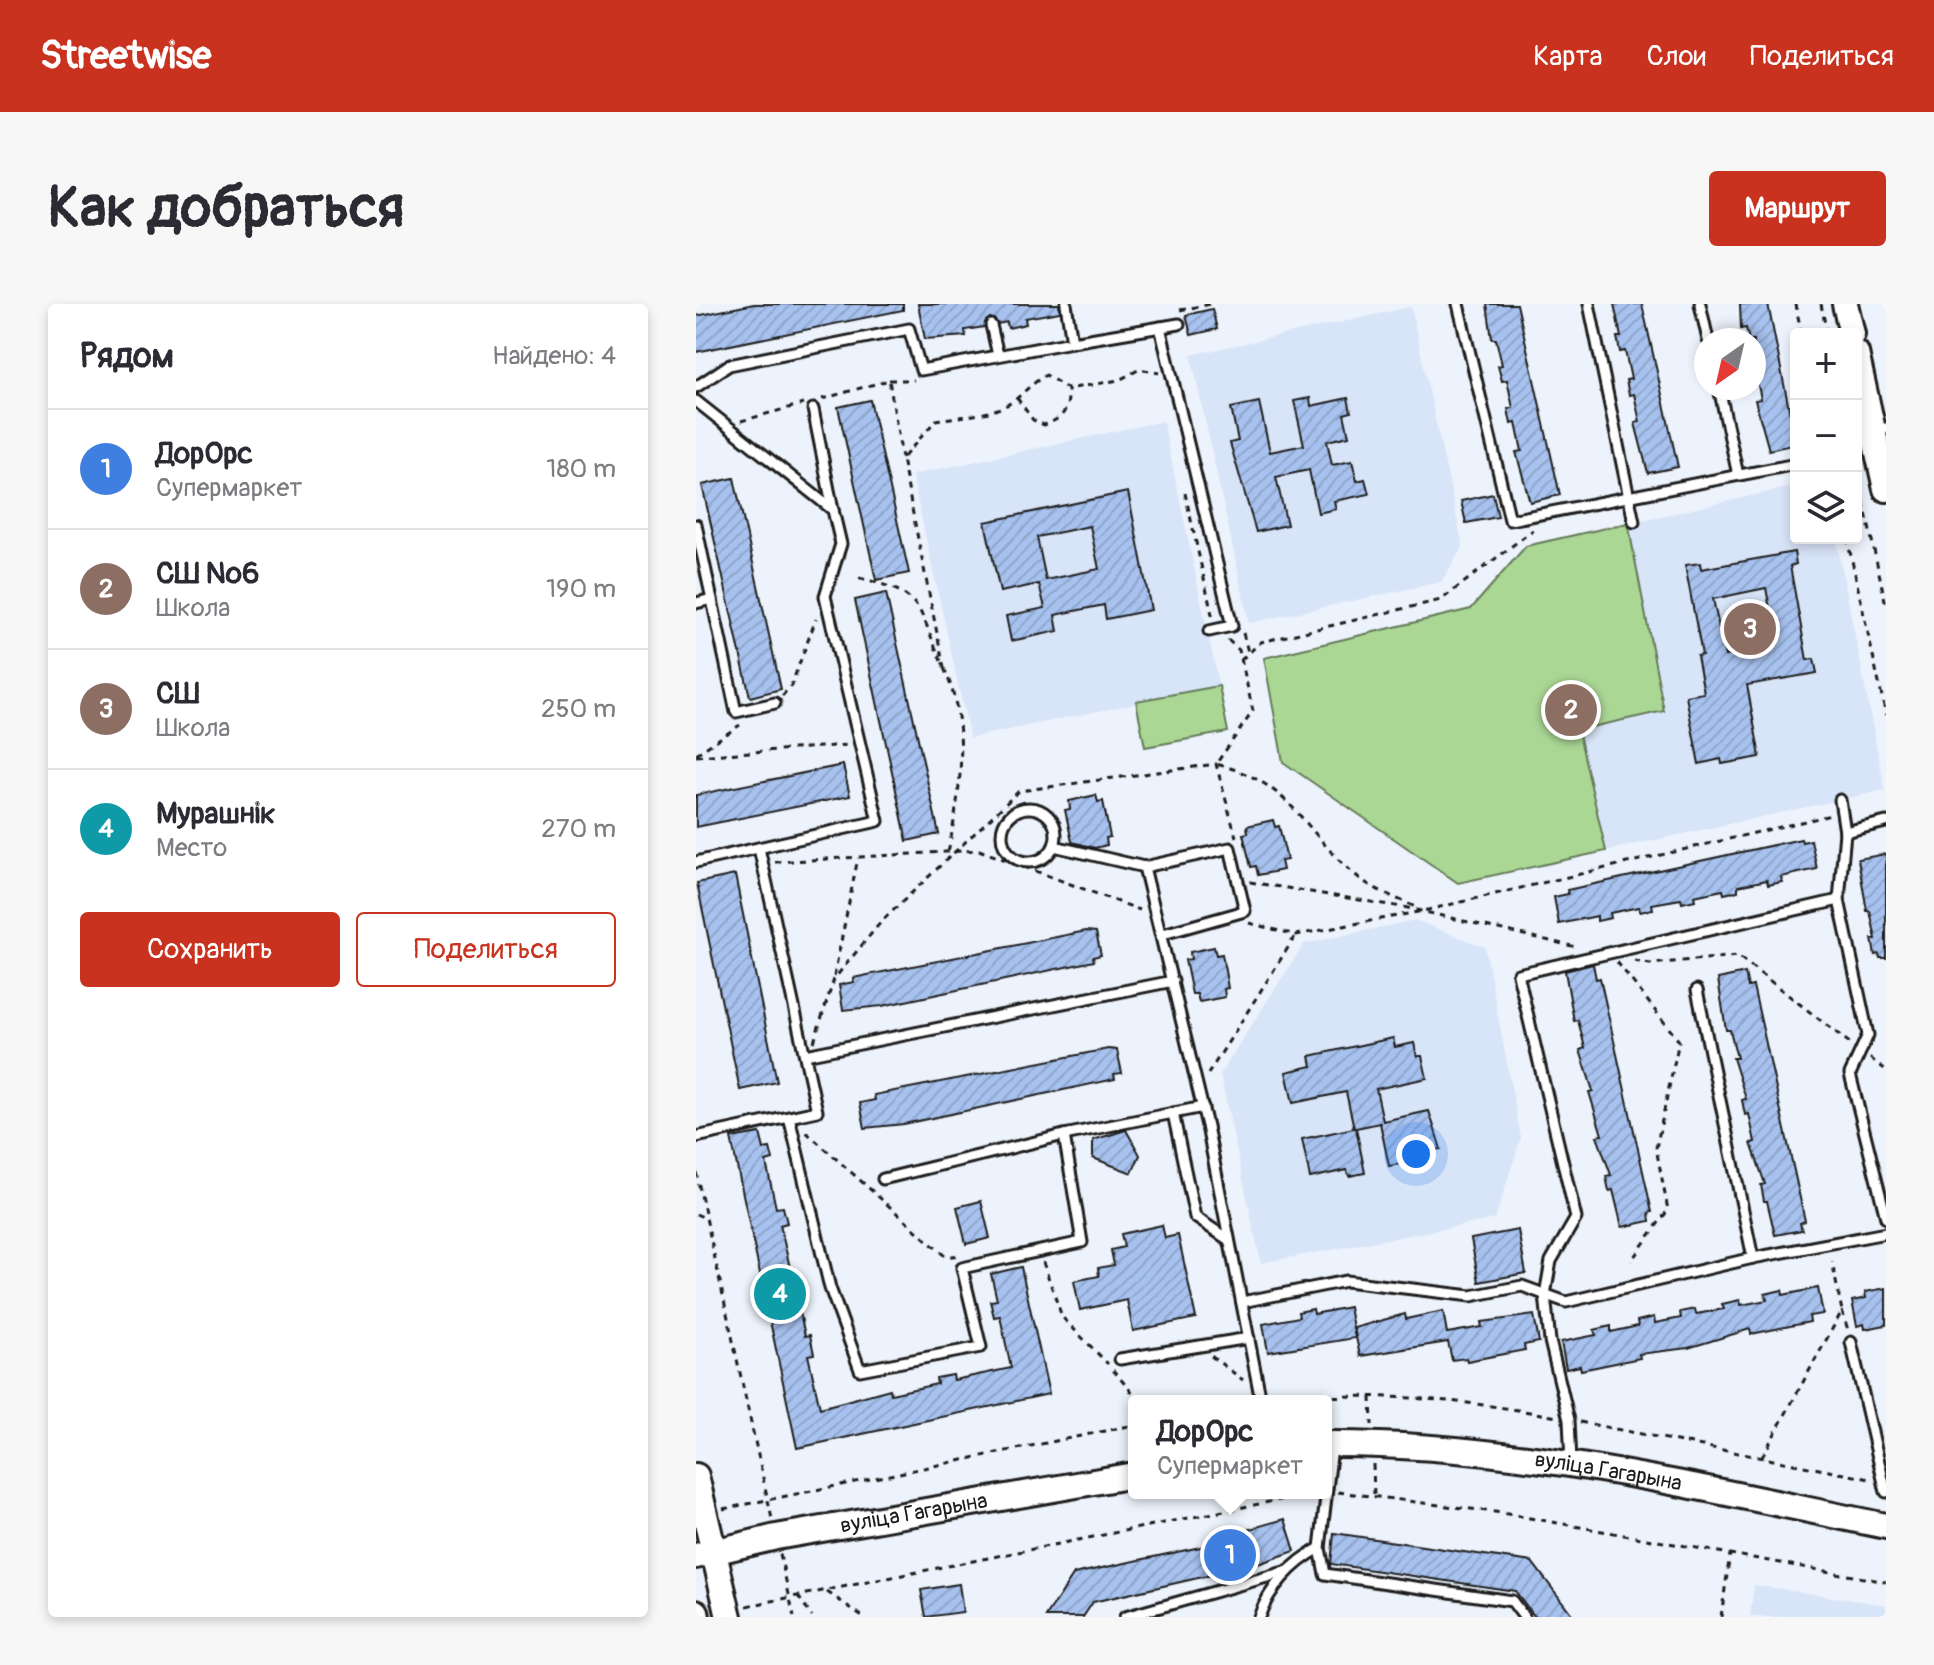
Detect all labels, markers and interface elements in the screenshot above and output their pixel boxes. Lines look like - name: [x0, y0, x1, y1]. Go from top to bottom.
- text: Streetwise: [40, 32, 211, 80]
- text: Карта: [1533, 39, 1603, 74]
- text: Слои: [1647, 39, 1706, 74]
- text: Поделиться: [1750, 39, 1894, 74]
- button: Маршрут: [1709, 171, 1886, 246]
- text: Как добраться: [48, 174, 404, 243]
- north arrow: [1694, 328, 1766, 400]
- map controls: [1790, 328, 1862, 544]
- button: +: [1790, 328, 1862, 400]
- text: Рядом: [80, 335, 174, 378]
- text: Найдено: 4: [492, 340, 616, 372]
- button: −: [1790, 400, 1862, 472]
- text: ДорОрс: [156, 435, 253, 472]
- text: 1: [101, 453, 111, 485]
- text: 180 m: [546, 453, 616, 485]
- text: Супермаркет: [156, 472, 302, 504]
- button: layers: [1790, 472, 1862, 544]
- text: СШ №6: [156, 555, 259, 592]
- text: 2: [99, 573, 113, 605]
- text: 190 m: [546, 573, 616, 605]
- text: Школа: [156, 592, 230, 624]
- pin: 3: [1724, 599, 1776, 659]
- text: СШ: [156, 675, 199, 712]
- pin: 2: [1545, 680, 1597, 740]
- text: 3: [99, 693, 113, 725]
- text: 250 m: [541, 693, 616, 725]
- text: Школа: [156, 712, 230, 744]
- text: Мурашнік: [156, 795, 276, 832]
- text: 4: [98, 813, 114, 845]
- text: 270 m: [541, 813, 616, 845]
- text: Место: [156, 832, 227, 864]
- button: Сохранить: [80, 912, 340, 987]
- button: Поделиться: [356, 912, 616, 987]
- your location: [1396, 1134, 1436, 1174]
- pin: 4: [754, 1264, 806, 1324]
- popup: [1128, 1395, 1332, 1499]
- text: ДорОрс: [1157, 1413, 1254, 1450]
- street label: вуліца Гагарына: [1533, 1445, 1684, 1498]
- text: Супермаркет: [1157, 1450, 1303, 1482]
- street label: вуліца Гагарына: [838, 1487, 989, 1540]
- pin: 1: [1204, 1525, 1256, 1585]

